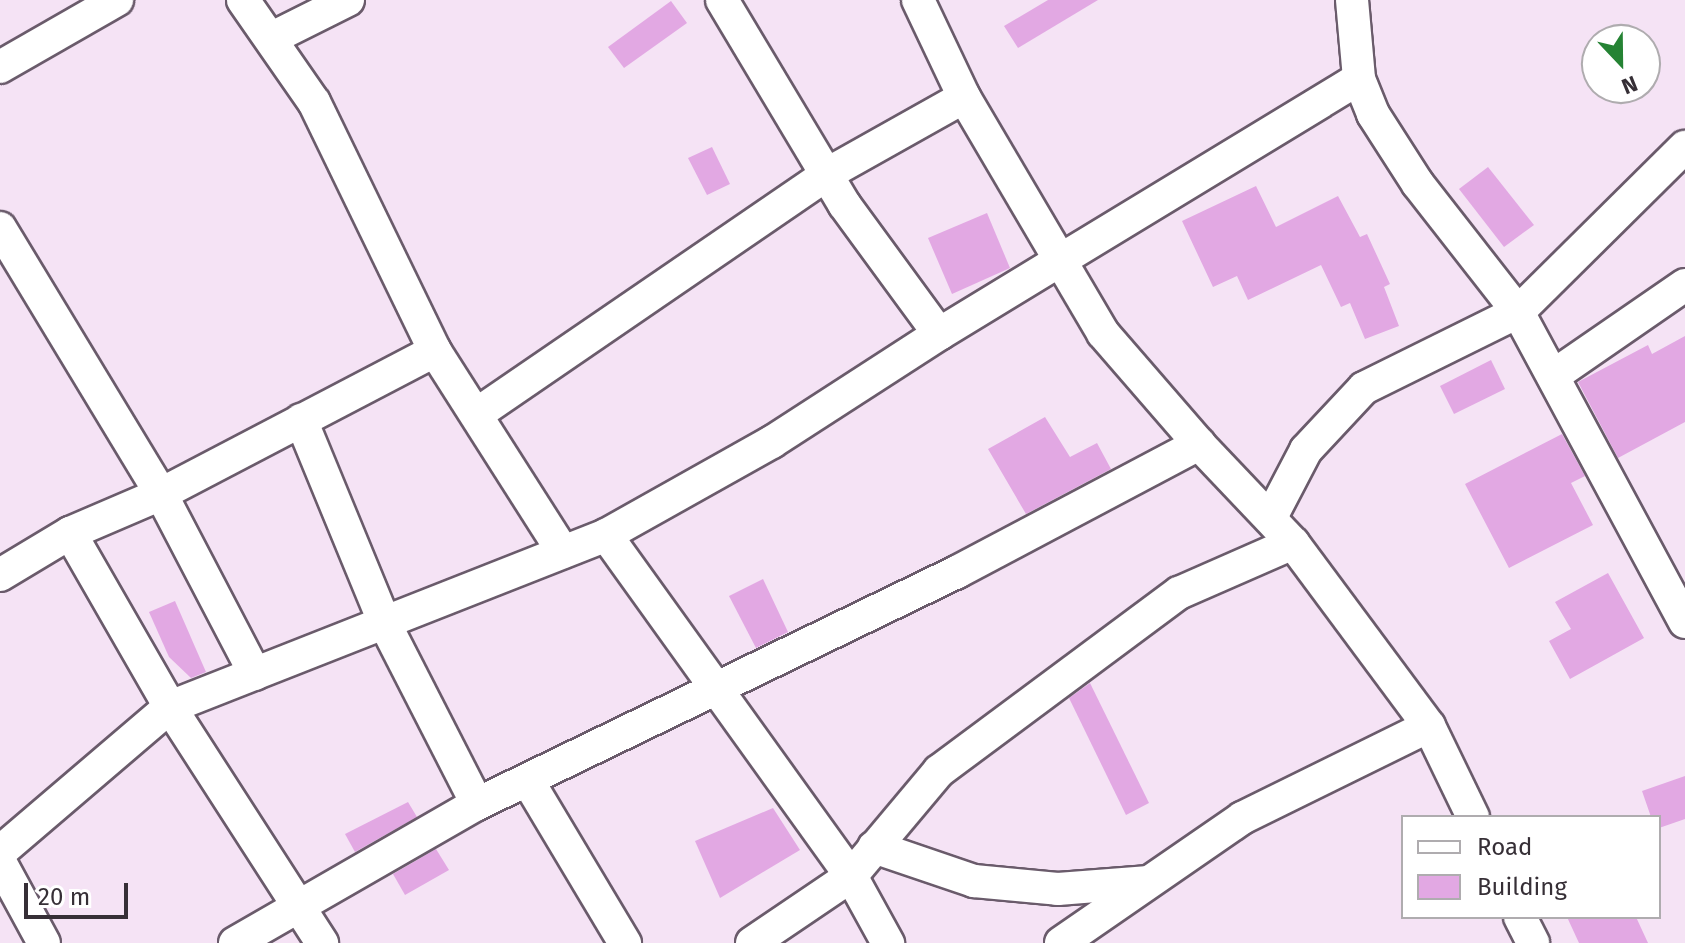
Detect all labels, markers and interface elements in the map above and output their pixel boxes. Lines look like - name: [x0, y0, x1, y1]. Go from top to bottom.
- north arrow: [1581, 24, 1661, 104]
- text: N: [1618, 70, 1641, 100]
- legend: [1401, 815, 1661, 919]
- text: Road: [1477, 833, 1532, 861]
- scale bar: [28, 867, 132, 917]
- text: Building: [1477, 873, 1567, 901]
- text: 20 m: [38, 883, 90, 911]

